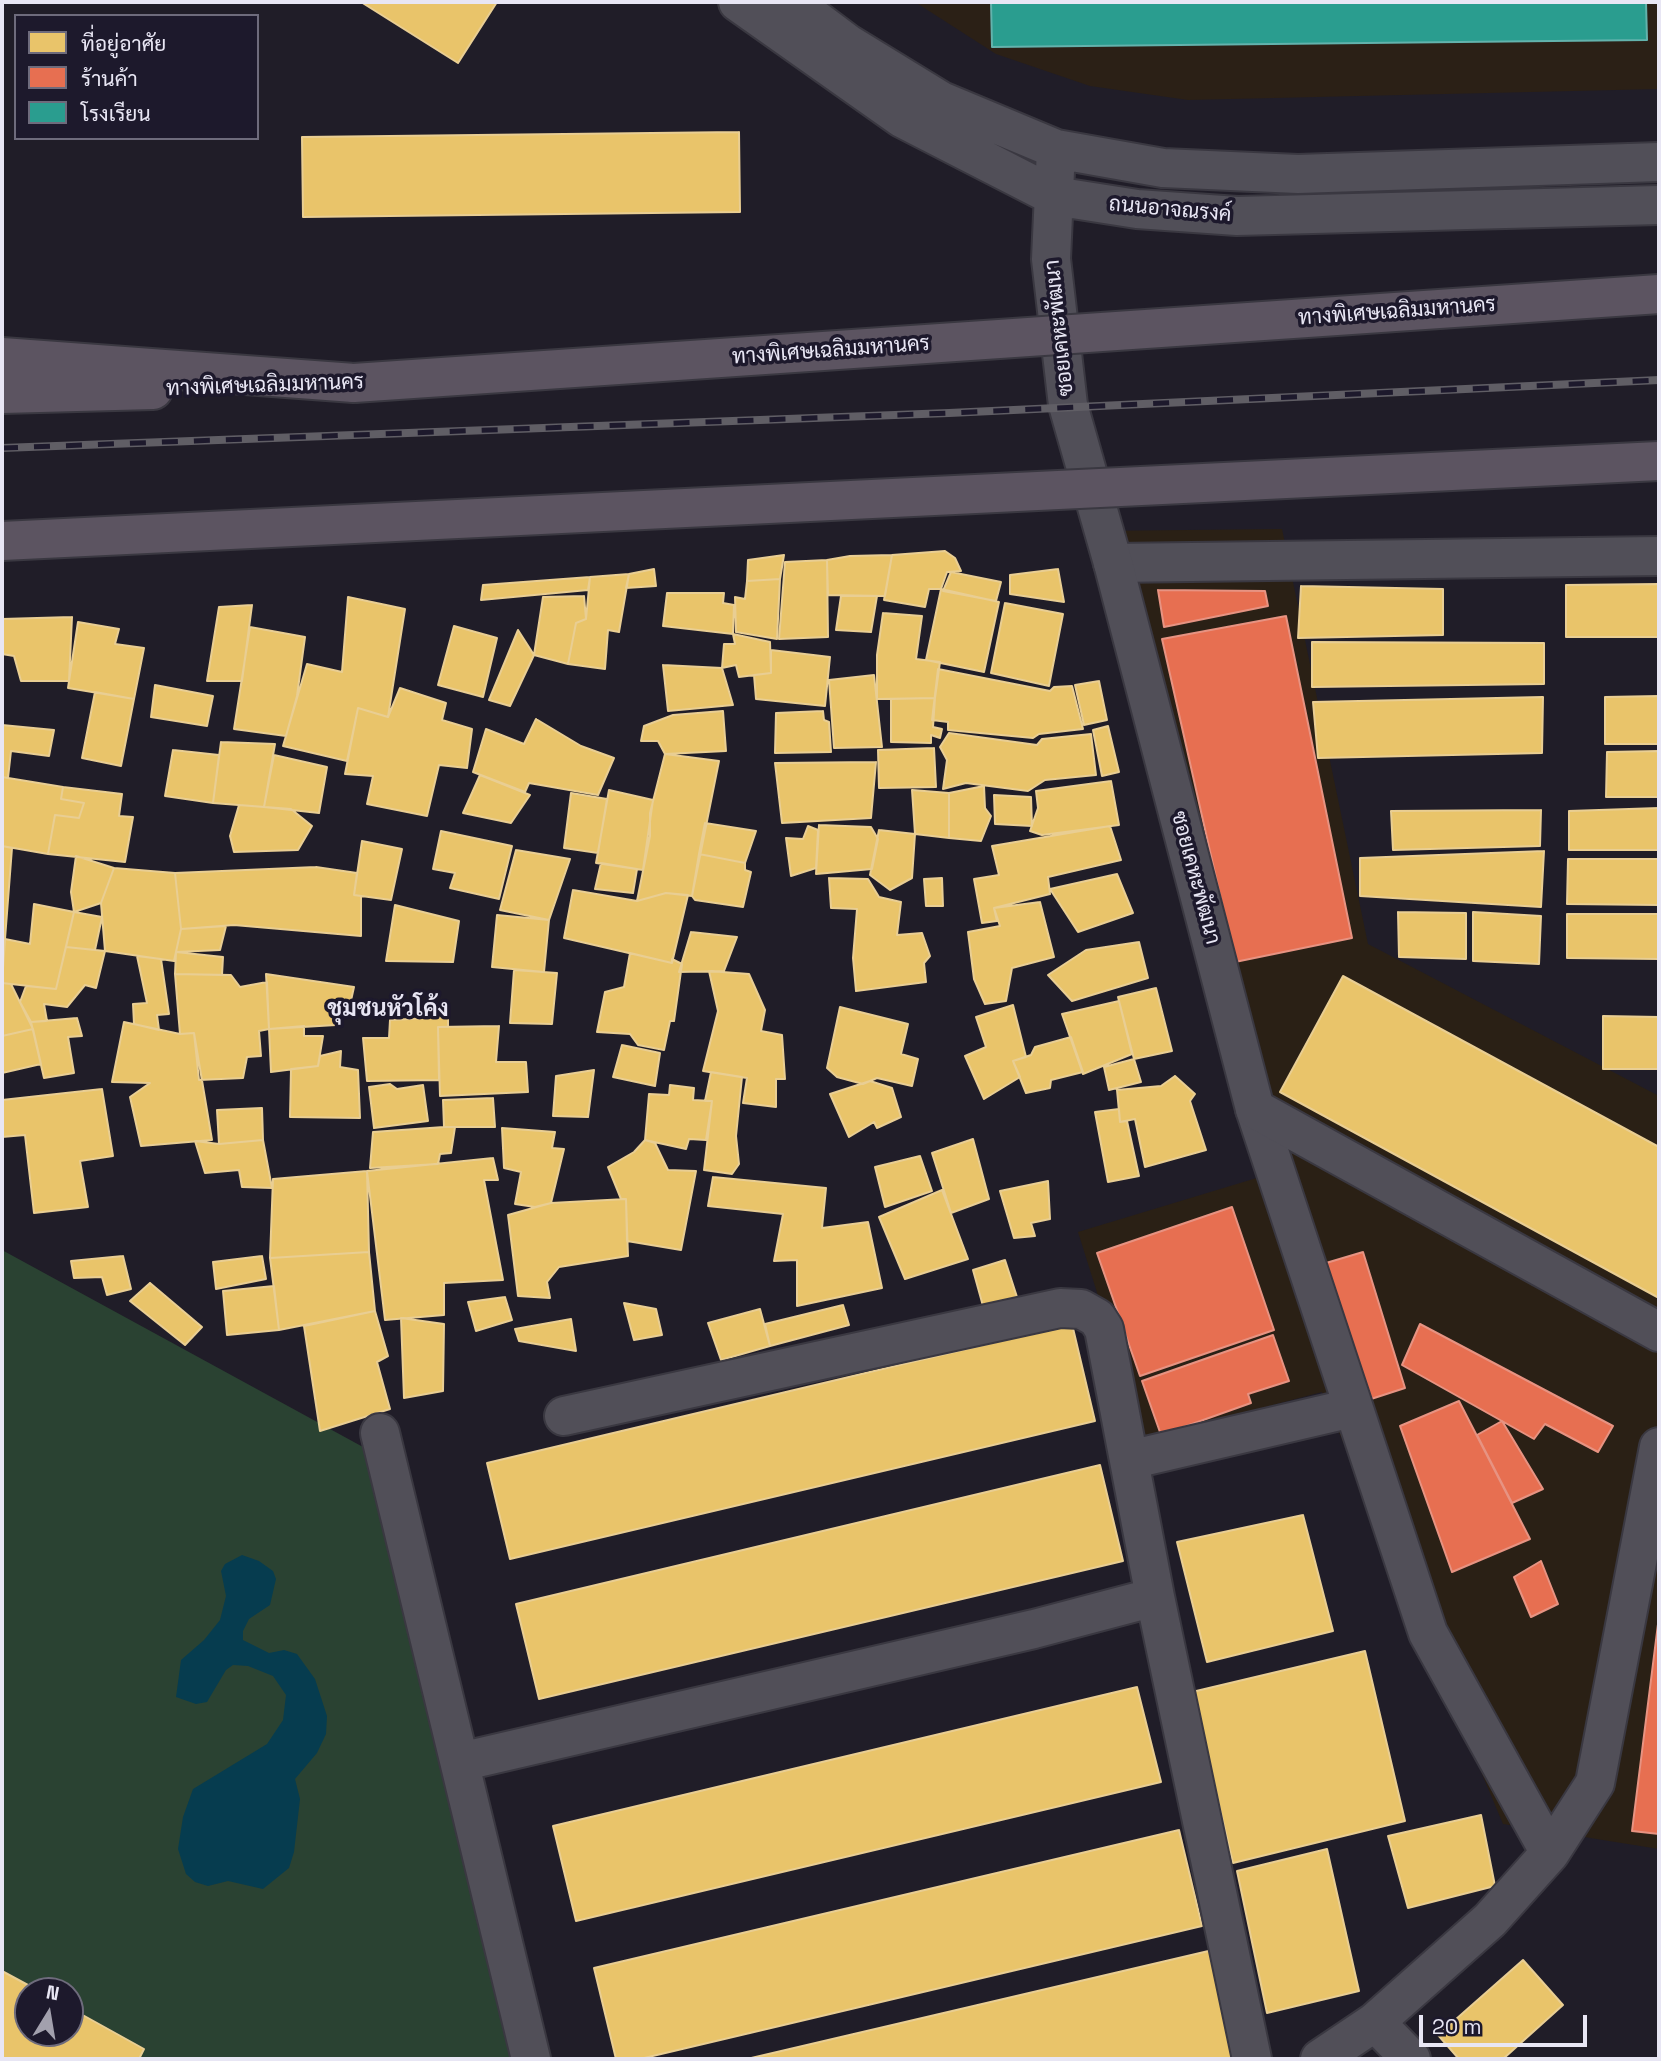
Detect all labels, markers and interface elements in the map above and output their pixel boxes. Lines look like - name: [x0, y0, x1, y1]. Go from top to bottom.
- legend: [14, 14, 259, 140]
- text: ที่อยู่อาศัย: [81, 30, 166, 57]
- text: ร้านค้า: [81, 65, 138, 92]
- text: โรงเรียน: [81, 100, 151, 127]
- street label: ถนนอาจณรงค์: [1108, 192, 1232, 228]
- street label: ซอยเคหะพัฒนา: [1040, 258, 1080, 398]
- street label: ทางพิเศษเฉลิมมหานคร: [1297, 293, 1497, 331]
- street label: ทางพิเศษเฉลิมมหานคร: [731, 332, 931, 370]
- street label: ทางพิเศษเฉลิมมหานคร: [166, 370, 364, 402]
- street label: ซอยเคหะพัฒนา: [1165, 809, 1225, 947]
- district label: ชุมชนหัวโค้ง: [327, 996, 449, 1024]
- north arrow: [14, 1977, 84, 2047]
- text: N: [44, 1979, 61, 2006]
- scale bar: [1423, 2002, 1591, 2046]
- text: 20 m: [1432, 2013, 1482, 2040]

